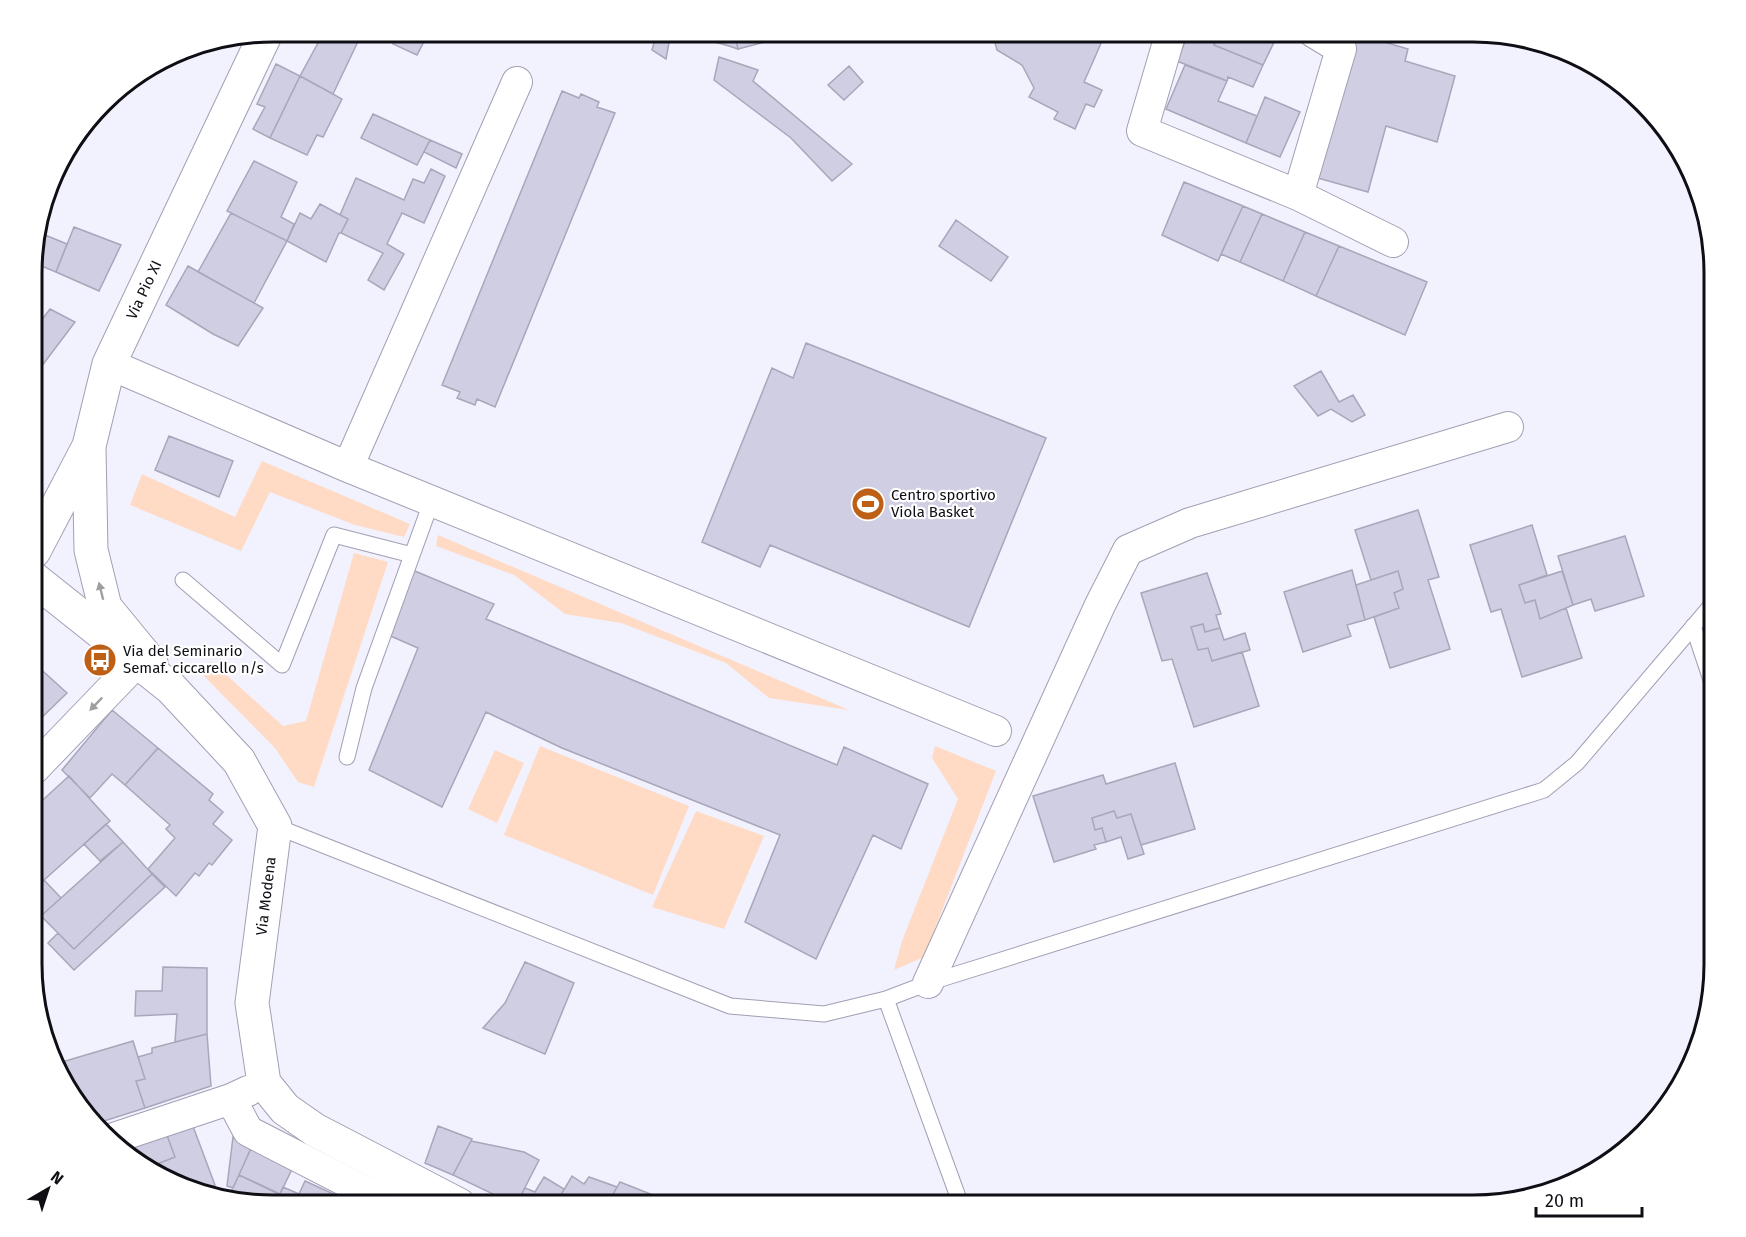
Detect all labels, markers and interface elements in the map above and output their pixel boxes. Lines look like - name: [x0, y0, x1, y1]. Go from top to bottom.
- street label: Via Pio XI: [123, 258, 165, 322]
- sports icon: Centro sportivo Viola Basket: [850, 486, 886, 522]
- place label: Centro sportivo Viola Basket: [891, 486, 996, 521]
- one-way arrow: [95, 582, 105, 600]
- bus stop icon: Via del Seminario Semaf. ciccarello n/s: [82, 642, 118, 678]
- place label: Via del Seminario Semaf. ciccarello n/s: [123, 642, 264, 677]
- one-way arrow: [90, 697, 104, 711]
- street label: Via Modena: [252, 856, 280, 936]
- north arrow: [18, 1159, 78, 1219]
- text: N: [47, 1167, 67, 1188]
- scale bar: [1536, 1180, 1642, 1218]
- text: 20 m: [1545, 1190, 1584, 1212]

